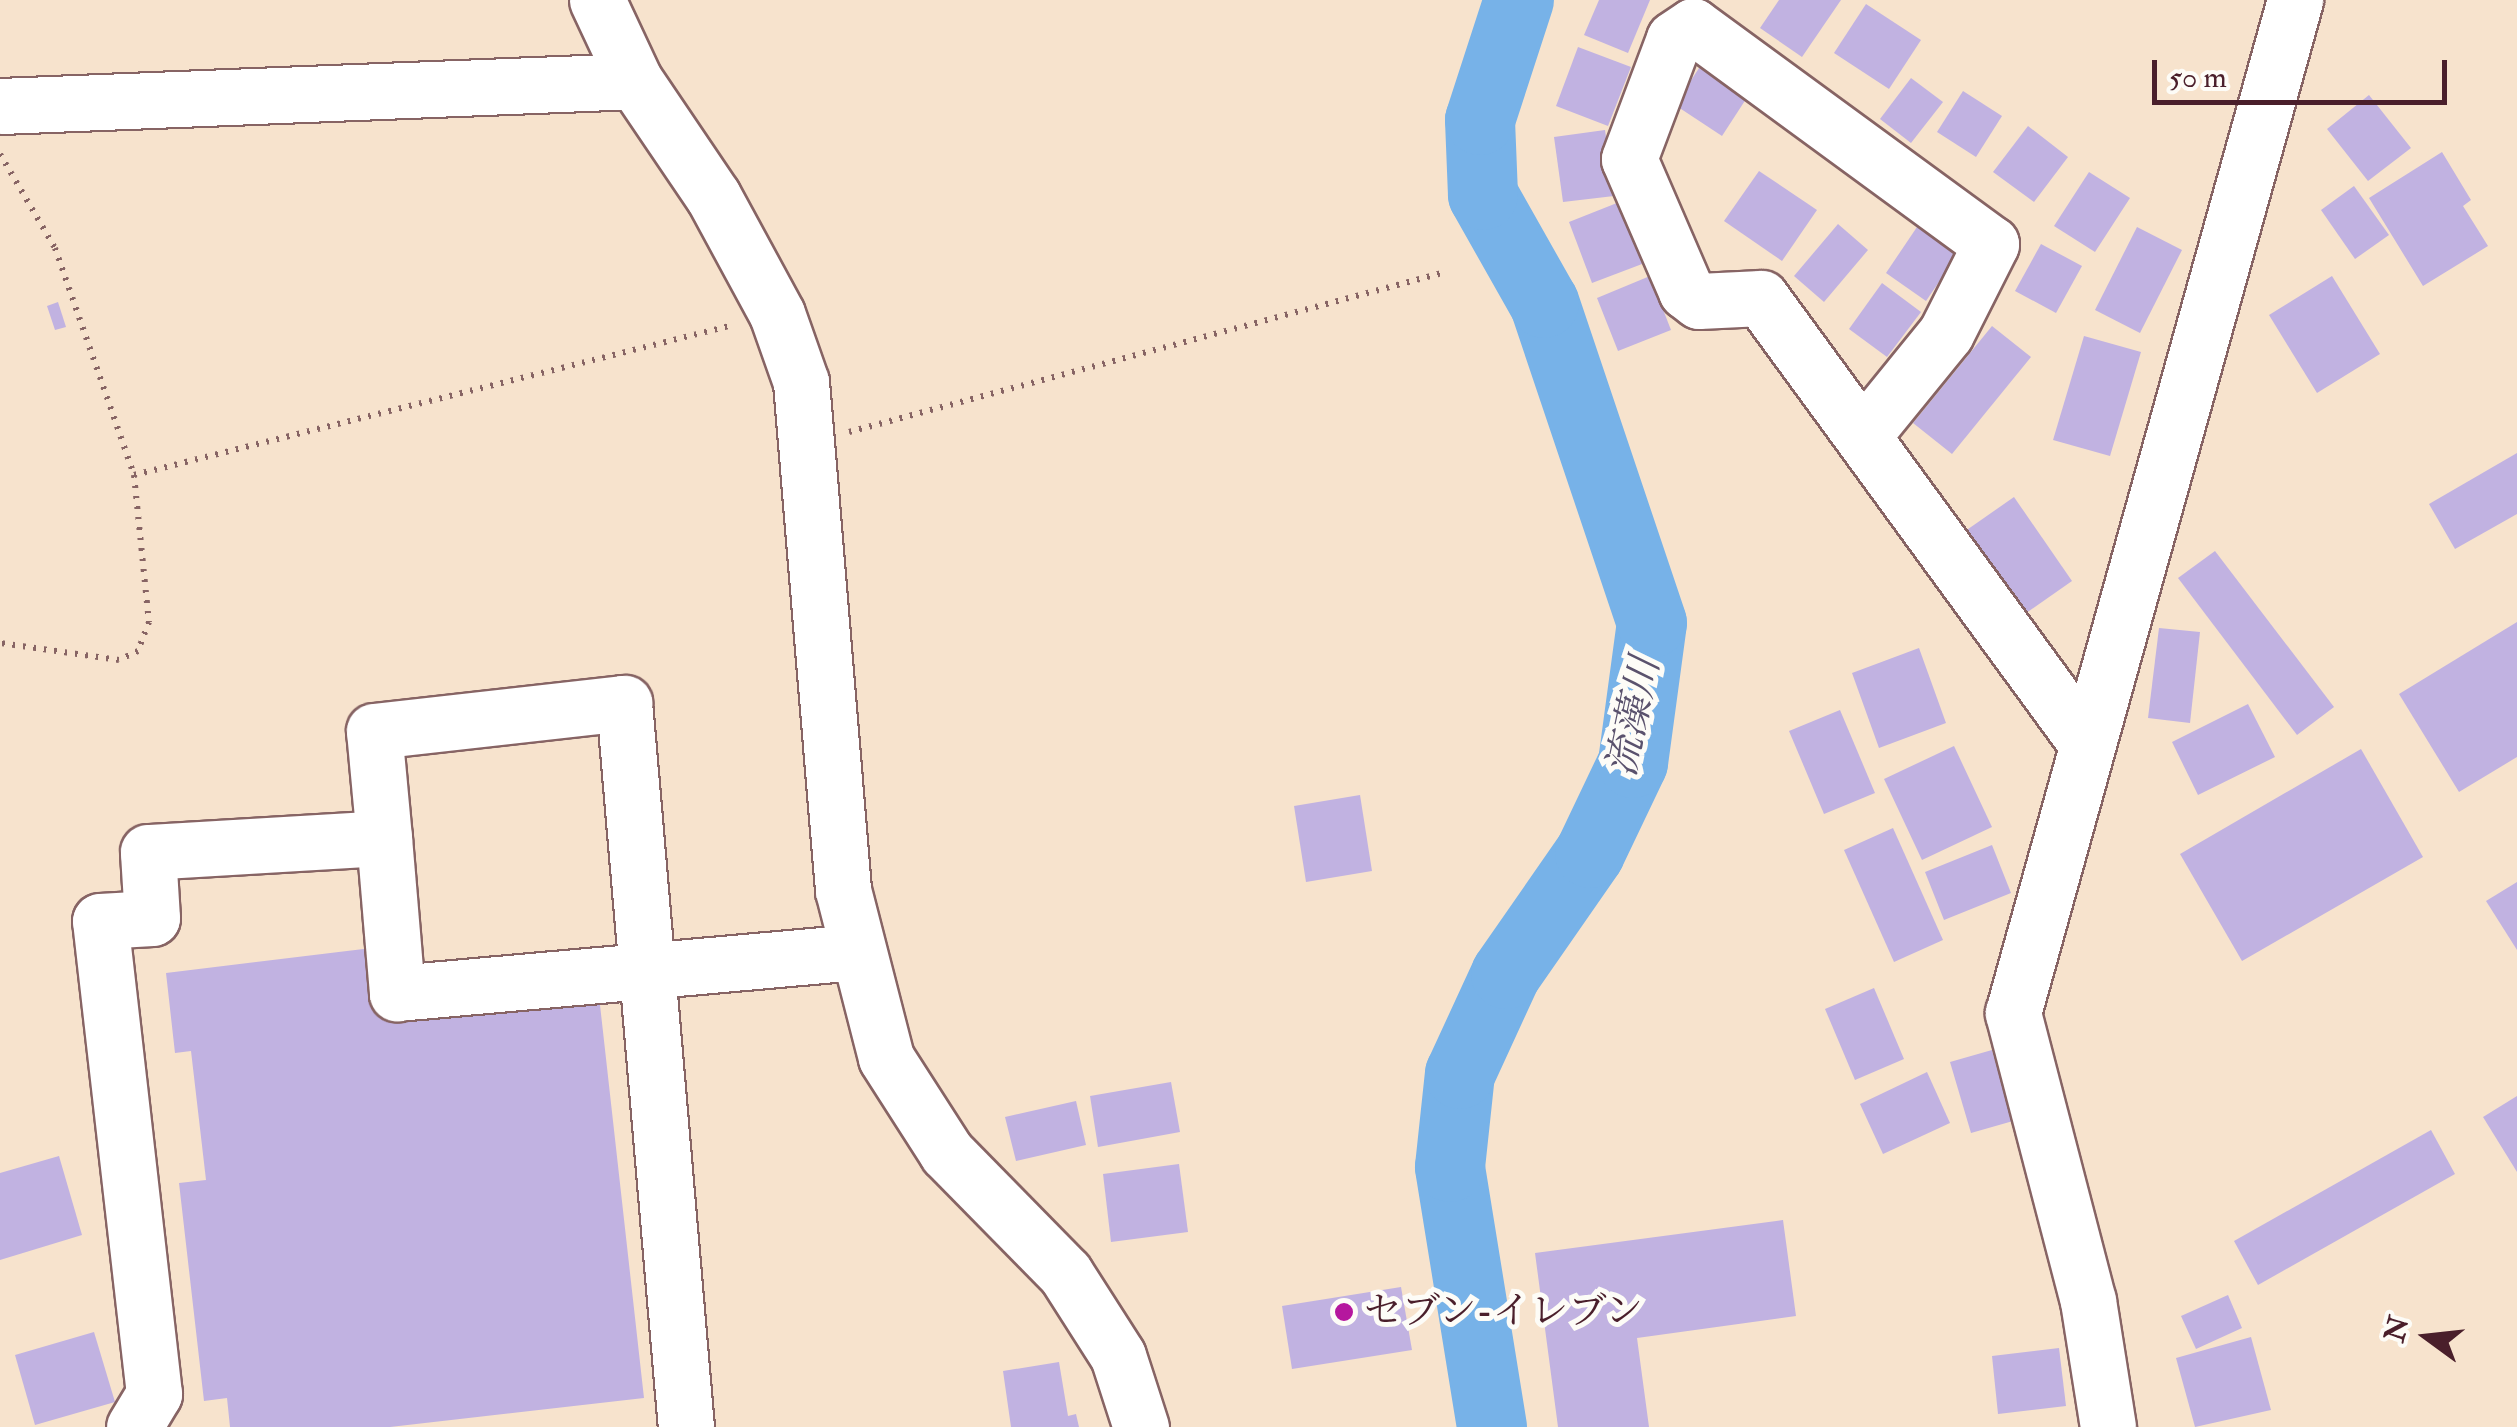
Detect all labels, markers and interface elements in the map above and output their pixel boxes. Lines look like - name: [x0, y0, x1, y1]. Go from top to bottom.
- scale bar: [2157, 40, 2452, 102]
- text: 50 m: [2169, 59, 2227, 96]
- water label: 流藻川: [1598, 653, 1670, 781]
- north arrow: [2377, 1287, 2477, 1387]
- place label: セブン-イレブン: [1364, 1289, 1646, 1335]
- marker: セブン-イレブン: [1333, 1301, 1355, 1323]
- text: N: [2377, 1312, 2418, 1346]

